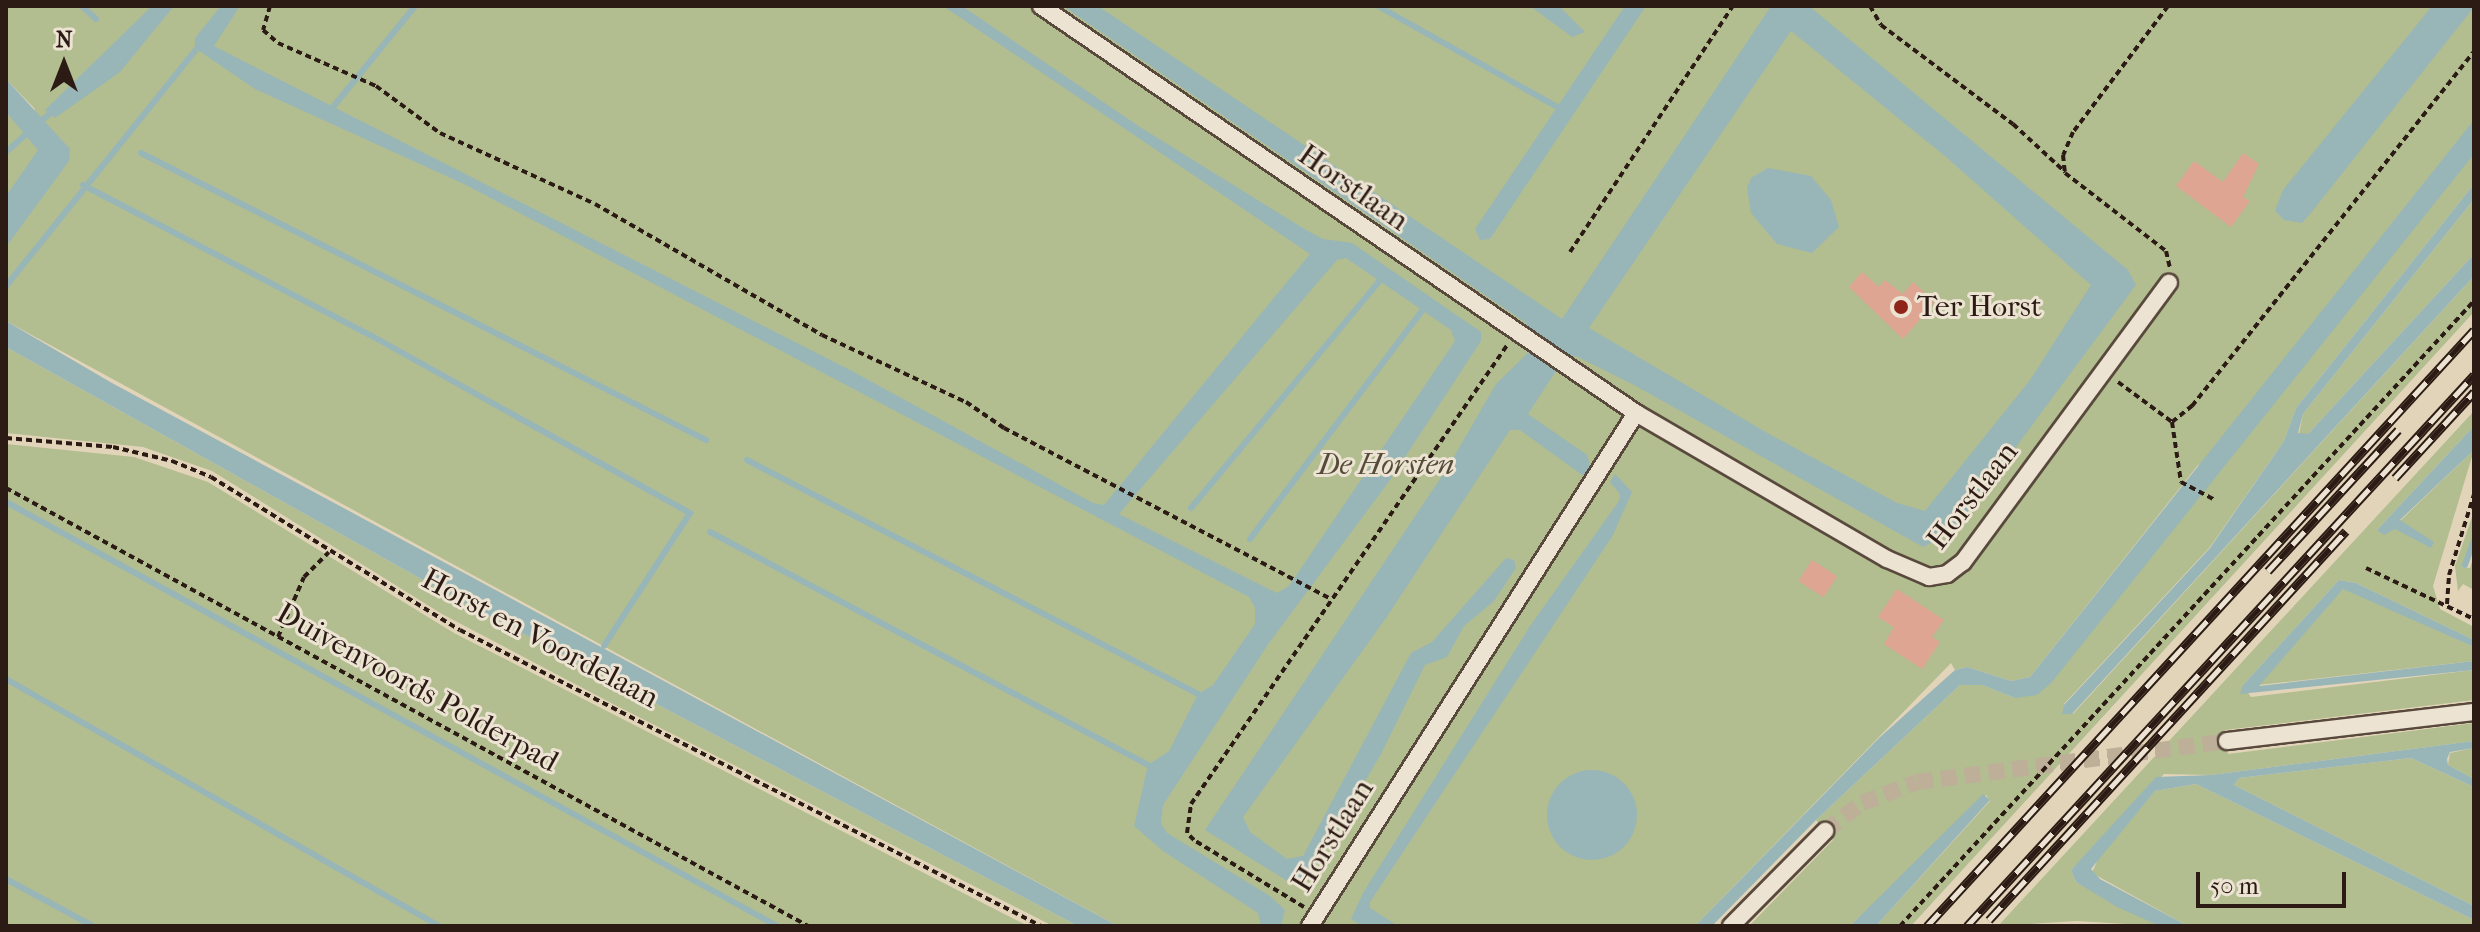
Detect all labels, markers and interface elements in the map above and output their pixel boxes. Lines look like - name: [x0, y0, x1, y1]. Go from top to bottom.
- north arrow: [24, 24, 104, 104]
- text: N: [56, 27, 72, 53]
- street label: Horstlaan: [1291, 137, 1415, 239]
- place label: Ter Horst: [1917, 289, 2042, 325]
- marker: Ter Horst: [1892, 298, 1910, 316]
- street label: Horstlaan: [1920, 435, 2026, 557]
- park label: De Horsten: [1318, 447, 1454, 483]
- street label: Horst en Voordelaan: [415, 561, 665, 717]
- street label: Duivenvoords Polderpad: [270, 595, 564, 781]
- street label: Horstlaan: [1284, 773, 1382, 899]
- scale bar: [2200, 856, 2350, 906]
- text: 50 m: [2210, 872, 2259, 900]

